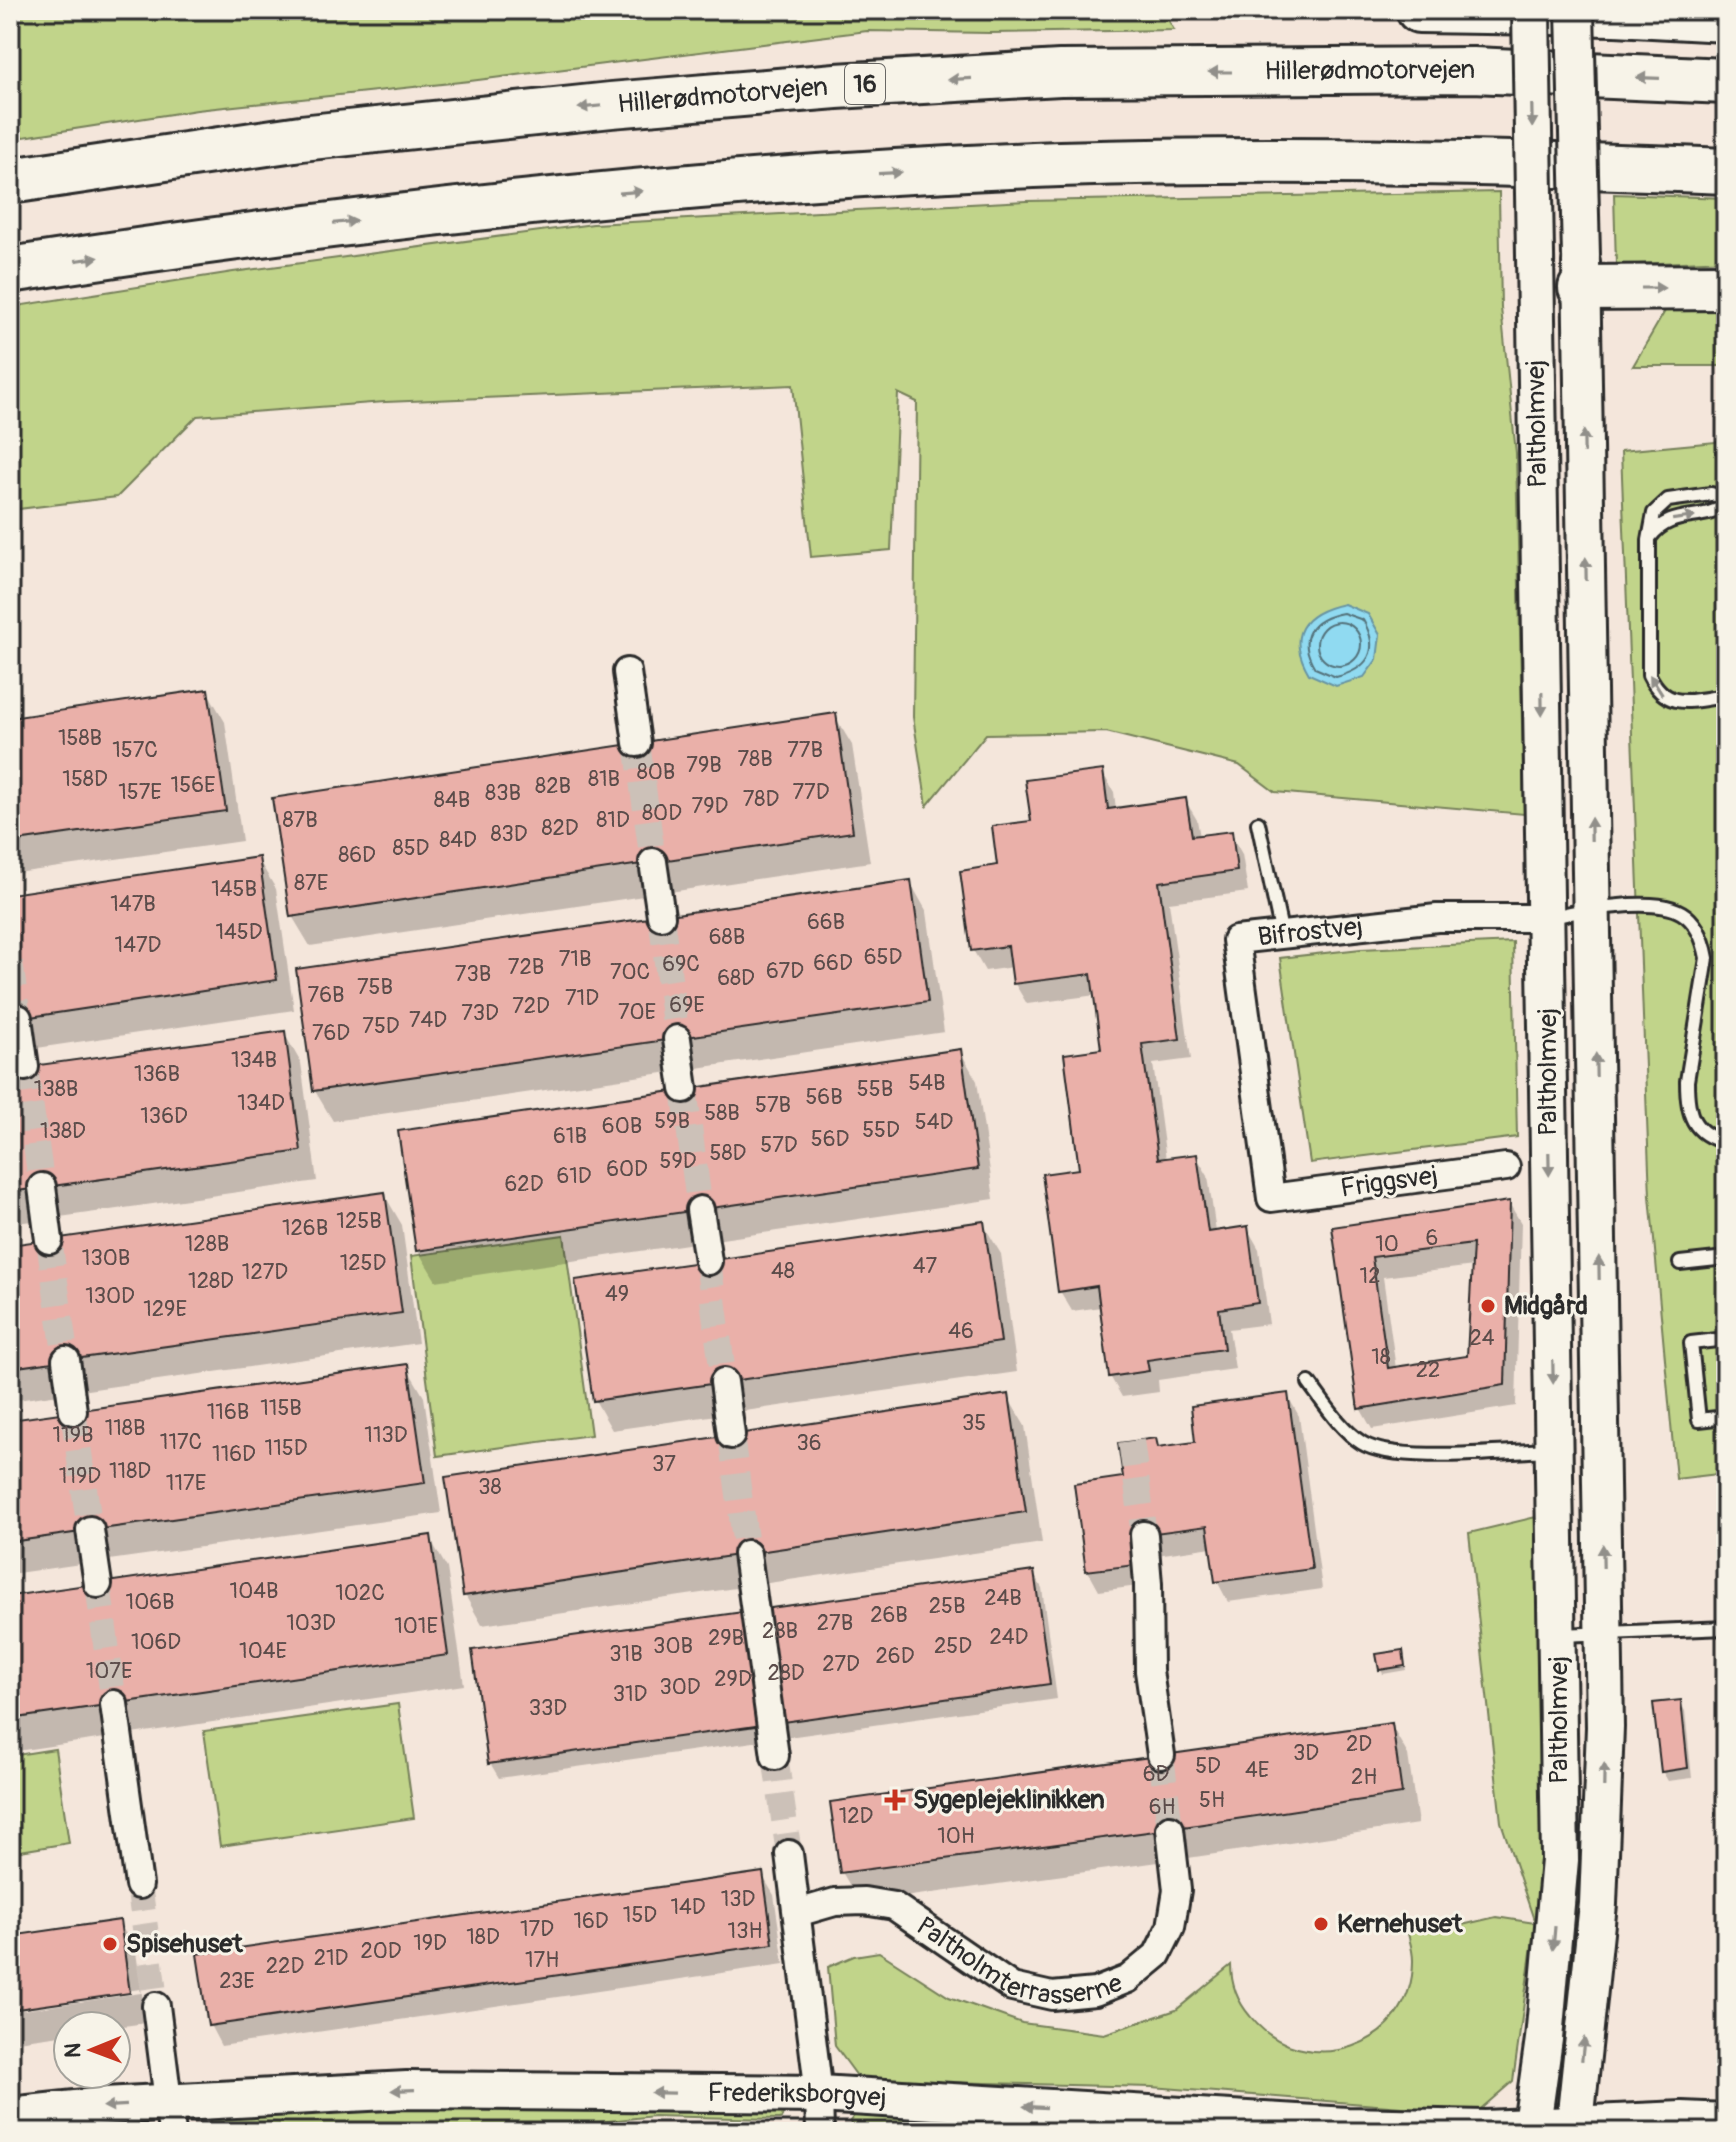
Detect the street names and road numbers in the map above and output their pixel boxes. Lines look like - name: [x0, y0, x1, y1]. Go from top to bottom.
- street label: Hillerødmotorvejen: [1264, 54, 1475, 88]
- road number: 16: [845, 64, 885, 104]
- street label: Hillerødmotorvejen: [616, 71, 829, 120]
- street label: Paltholmvej: [1520, 360, 1554, 488]
- street label: Bifrostvej: [1256, 910, 1364, 954]
- street label: Paltholmvej: [1532, 1008, 1564, 1136]
- street label: Friggsvej: [1338, 1159, 1440, 1205]
- street label: Paltholmvej: [1543, 1656, 1575, 1784]
- street label: Paltholmterrasserne: [910, 1910, 1127, 2012]
- street label: Frederiksborgvej: [707, 2077, 887, 2114]

